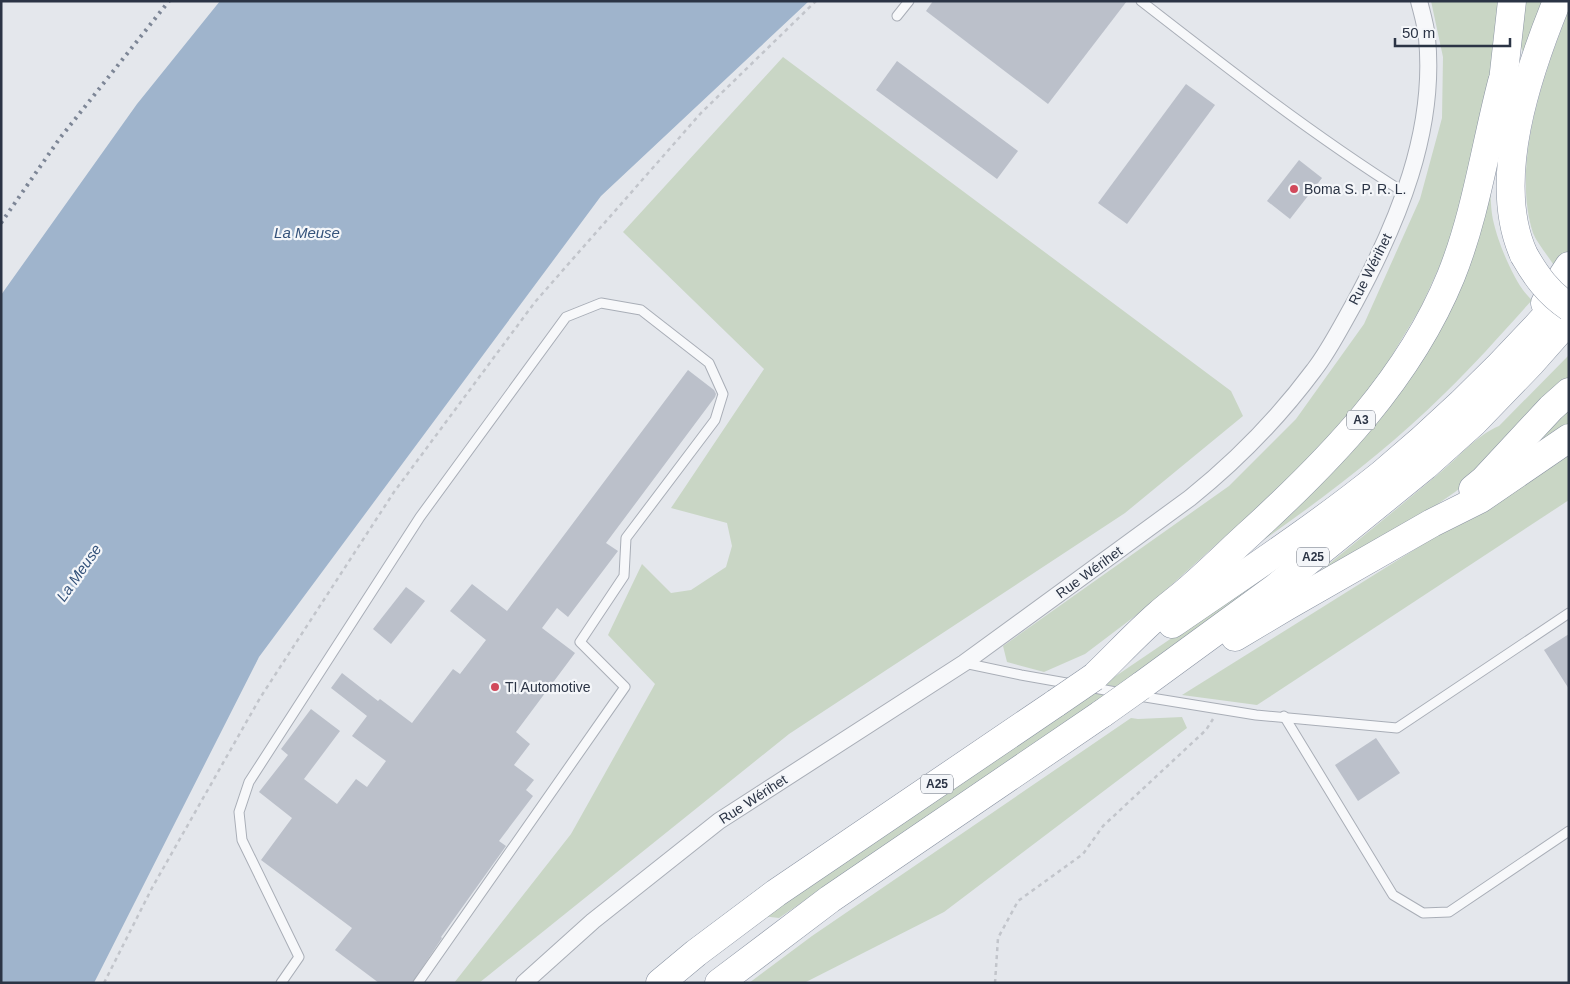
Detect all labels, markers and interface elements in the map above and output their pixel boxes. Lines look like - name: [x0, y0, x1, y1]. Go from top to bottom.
- scale bar: [1395, 15, 1510, 47]
- text: 50 m: [1402, 24, 1435, 41]
- place label: Boma S. P. R. L.: [1304, 181, 1406, 197]
- marker: Boma S. P. R. L.: [1288, 183, 1300, 195]
- water label: La Meuse: [274, 224, 340, 241]
- street label: Rue Wérihet: [1345, 231, 1395, 307]
- road number: A3: [1347, 410, 1375, 430]
- water label: La Meuse: [53, 541, 104, 605]
- street label: Rue Wérihet: [1053, 543, 1125, 601]
- road number: A25: [1297, 548, 1329, 566]
- place label: TI Automotive: [505, 679, 591, 695]
- marker: TI Automotive: [489, 681, 501, 693]
- street label: Rue Wérihet: [716, 771, 790, 827]
- road number: A25: [921, 774, 953, 794]

